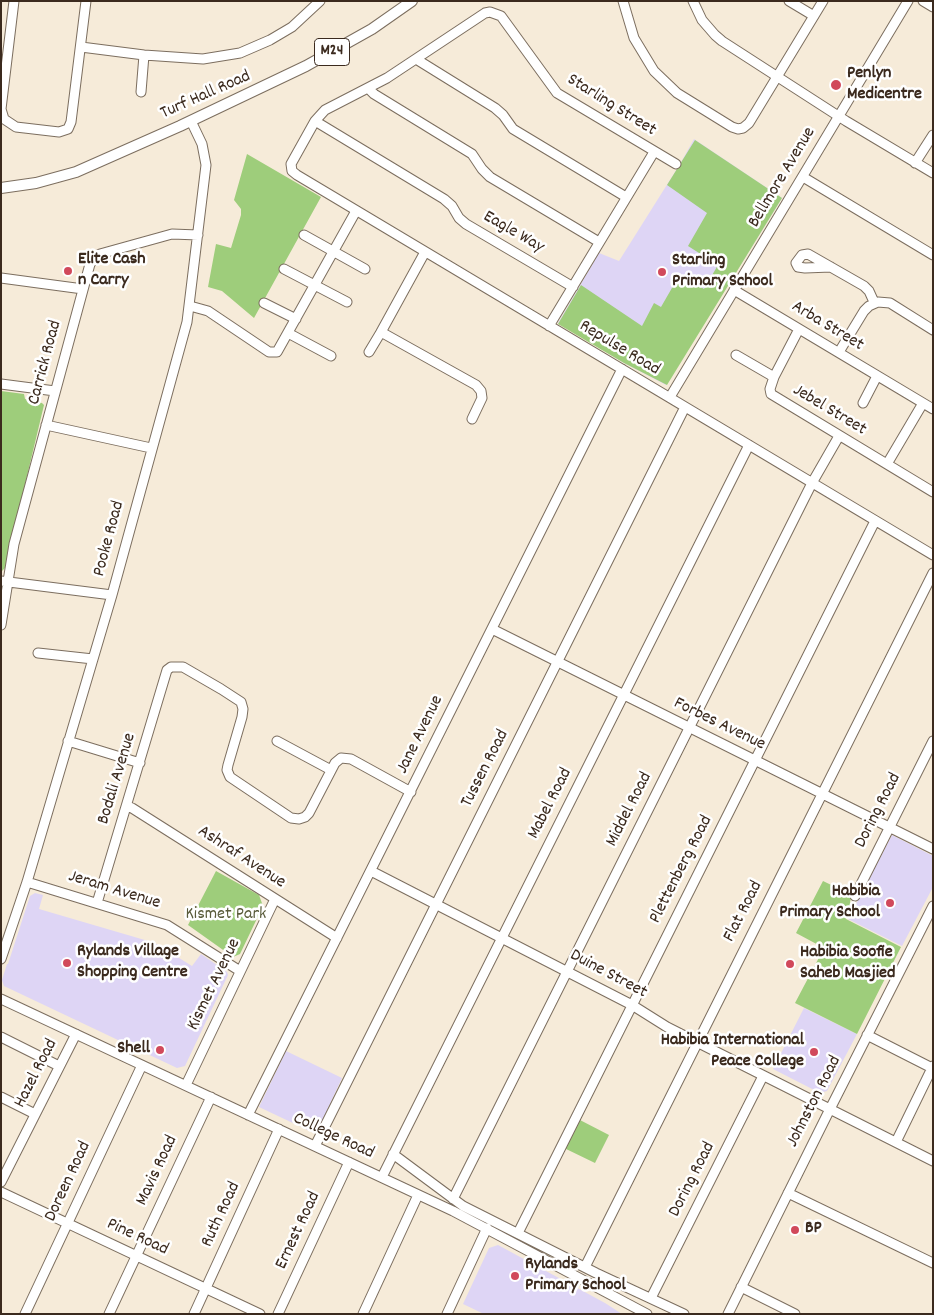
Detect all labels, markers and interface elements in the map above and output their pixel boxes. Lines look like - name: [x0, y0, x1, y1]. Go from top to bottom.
- road number: M24: [314, 38, 350, 66]
- place label: Penlyn Medicentre: [847, 64, 922, 106]
- street label: Turf Hall Road: [158, 67, 254, 125]
- street label: Starling Street: [562, 70, 660, 142]
- marker: Penlyn Medicentre: [829, 78, 843, 92]
- street label: Bellmore Avenue: [745, 124, 821, 232]
- street label: Eagle Way: [479, 207, 547, 259]
- place label: Elite Cash n Carry: [78, 250, 146, 292]
- place label: Starling Primary School: [672, 251, 773, 294]
- marker: Elite Cash n Carry: [62, 265, 74, 277]
- marker: Starling Primary School: [656, 266, 668, 278]
- street label: Arba Street: [787, 297, 867, 357]
- street label: Repulse Road: [575, 316, 663, 382]
- street label: Carrick Road: [24, 318, 68, 408]
- street label: Jebel Street: [788, 381, 870, 441]
- street label: Pooke Road: [90, 499, 130, 579]
- street label: Jane Avenue: [393, 692, 449, 778]
- street label: Forbes Avenue: [670, 694, 768, 756]
- street label: Tussen Road: [457, 727, 515, 811]
- street label: Bodali Avenue: [94, 731, 142, 827]
- street label: Mabel Road: [524, 765, 578, 843]
- street label: Middel Road: [602, 769, 658, 851]
- street label: Doring Road: [851, 770, 907, 852]
- street label: Plettenberg Road: [646, 813, 718, 927]
- street label: Ashraf Avenue: [193, 822, 289, 894]
- street label: Jeram Avenue: [65, 867, 163, 915]
- street label: Flat Road: [720, 878, 768, 946]
- place label: Habibia Primary School: [779, 882, 880, 924]
- marker: Habibia Primary School: [884, 897, 896, 909]
- park label: Kismet Park: [186, 905, 266, 927]
- street label: Kismet Avenue: [183, 936, 247, 1034]
- place label: Rylands Village Shopping Centre: [77, 942, 188, 984]
- place label: Habibia Soofie Saheb Masjied: [800, 943, 895, 986]
- street label: Duine Street: [566, 946, 650, 1004]
- marker: Rylands Village Shopping Centre: [61, 957, 73, 969]
- marker: Habibia Soofie Saheb Masjied: [784, 958, 796, 970]
- place label: Habibia International Peace College: [661, 1031, 804, 1074]
- street label: Hazel Road: [10, 1036, 64, 1112]
- place label: Shell: [117, 1039, 150, 1061]
- marker: Shell: [154, 1044, 166, 1056]
- marker: Habibia International Peace College: [808, 1046, 820, 1058]
- street label: Johnston Road: [783, 1053, 847, 1151]
- street label: College Road: [289, 1109, 377, 1165]
- street label: Mavis Road: [132, 1132, 184, 1210]
- street label: Doreen Road: [41, 1139, 97, 1225]
- street label: Doring Road: [665, 1139, 721, 1221]
- street label: Ruth Road: [198, 1179, 246, 1251]
- street label: Ernest Road: [272, 1189, 326, 1273]
- street label: Pine Road: [103, 1214, 171, 1262]
- place label: BP: [805, 1219, 822, 1241]
- marker: BP: [789, 1224, 801, 1236]
- place label: Rylands Primary School: [525, 1255, 626, 1298]
- marker: Rylands Primary School: [509, 1270, 521, 1282]

